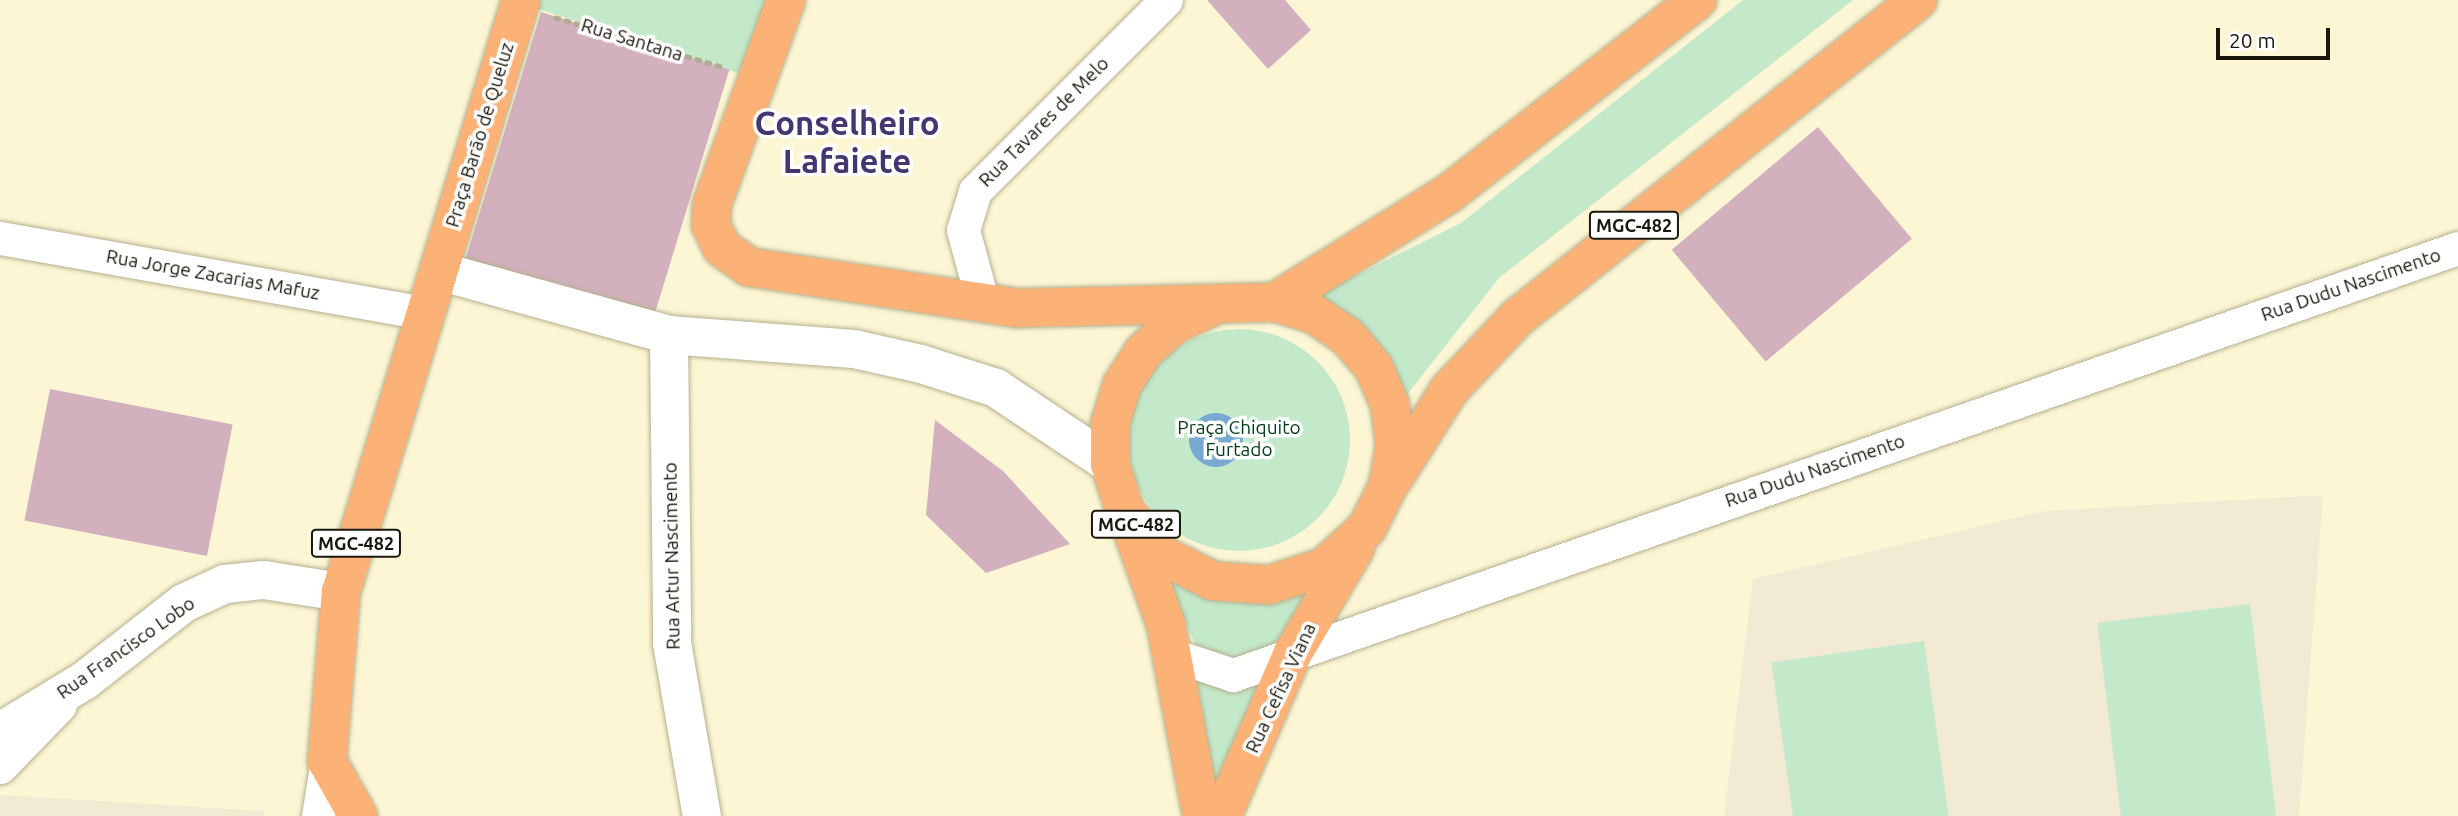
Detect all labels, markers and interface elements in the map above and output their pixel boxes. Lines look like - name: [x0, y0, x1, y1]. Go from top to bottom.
- street label: Rua Santana: [578, 14, 686, 66]
- scale bar: [2220, 14, 2334, 58]
- text: 20 m: [2229, 28, 2276, 52]
- street label: Praça Barão de Queluz: [441, 40, 519, 230]
- street label: Rua Tavares de Melo: [974, 52, 1114, 192]
- district label: Conselheiro Lafaiete: [754, 103, 940, 181]
- road number: MGC-482: [1588, 210, 1680, 240]
- street label: Rua Dudu Nascimento: [2258, 244, 2444, 326]
- street label: Rua Jorge Zacarias Mafuz: [104, 245, 322, 305]
- park label: Praça Chiquito Furtado: [1177, 417, 1301, 461]
- street label: Rua Dudu Nascimento: [1722, 430, 1908, 512]
- street label: Rua Artur Nascimento: [659, 462, 685, 650]
- road number: MGC-482: [1090, 510, 1182, 538]
- road number: MGC-482: [310, 528, 402, 558]
- street label: Rua Francisco Lobo: [53, 592, 199, 704]
- street label: Rua Cefisa Viana: [1241, 619, 1321, 757]

